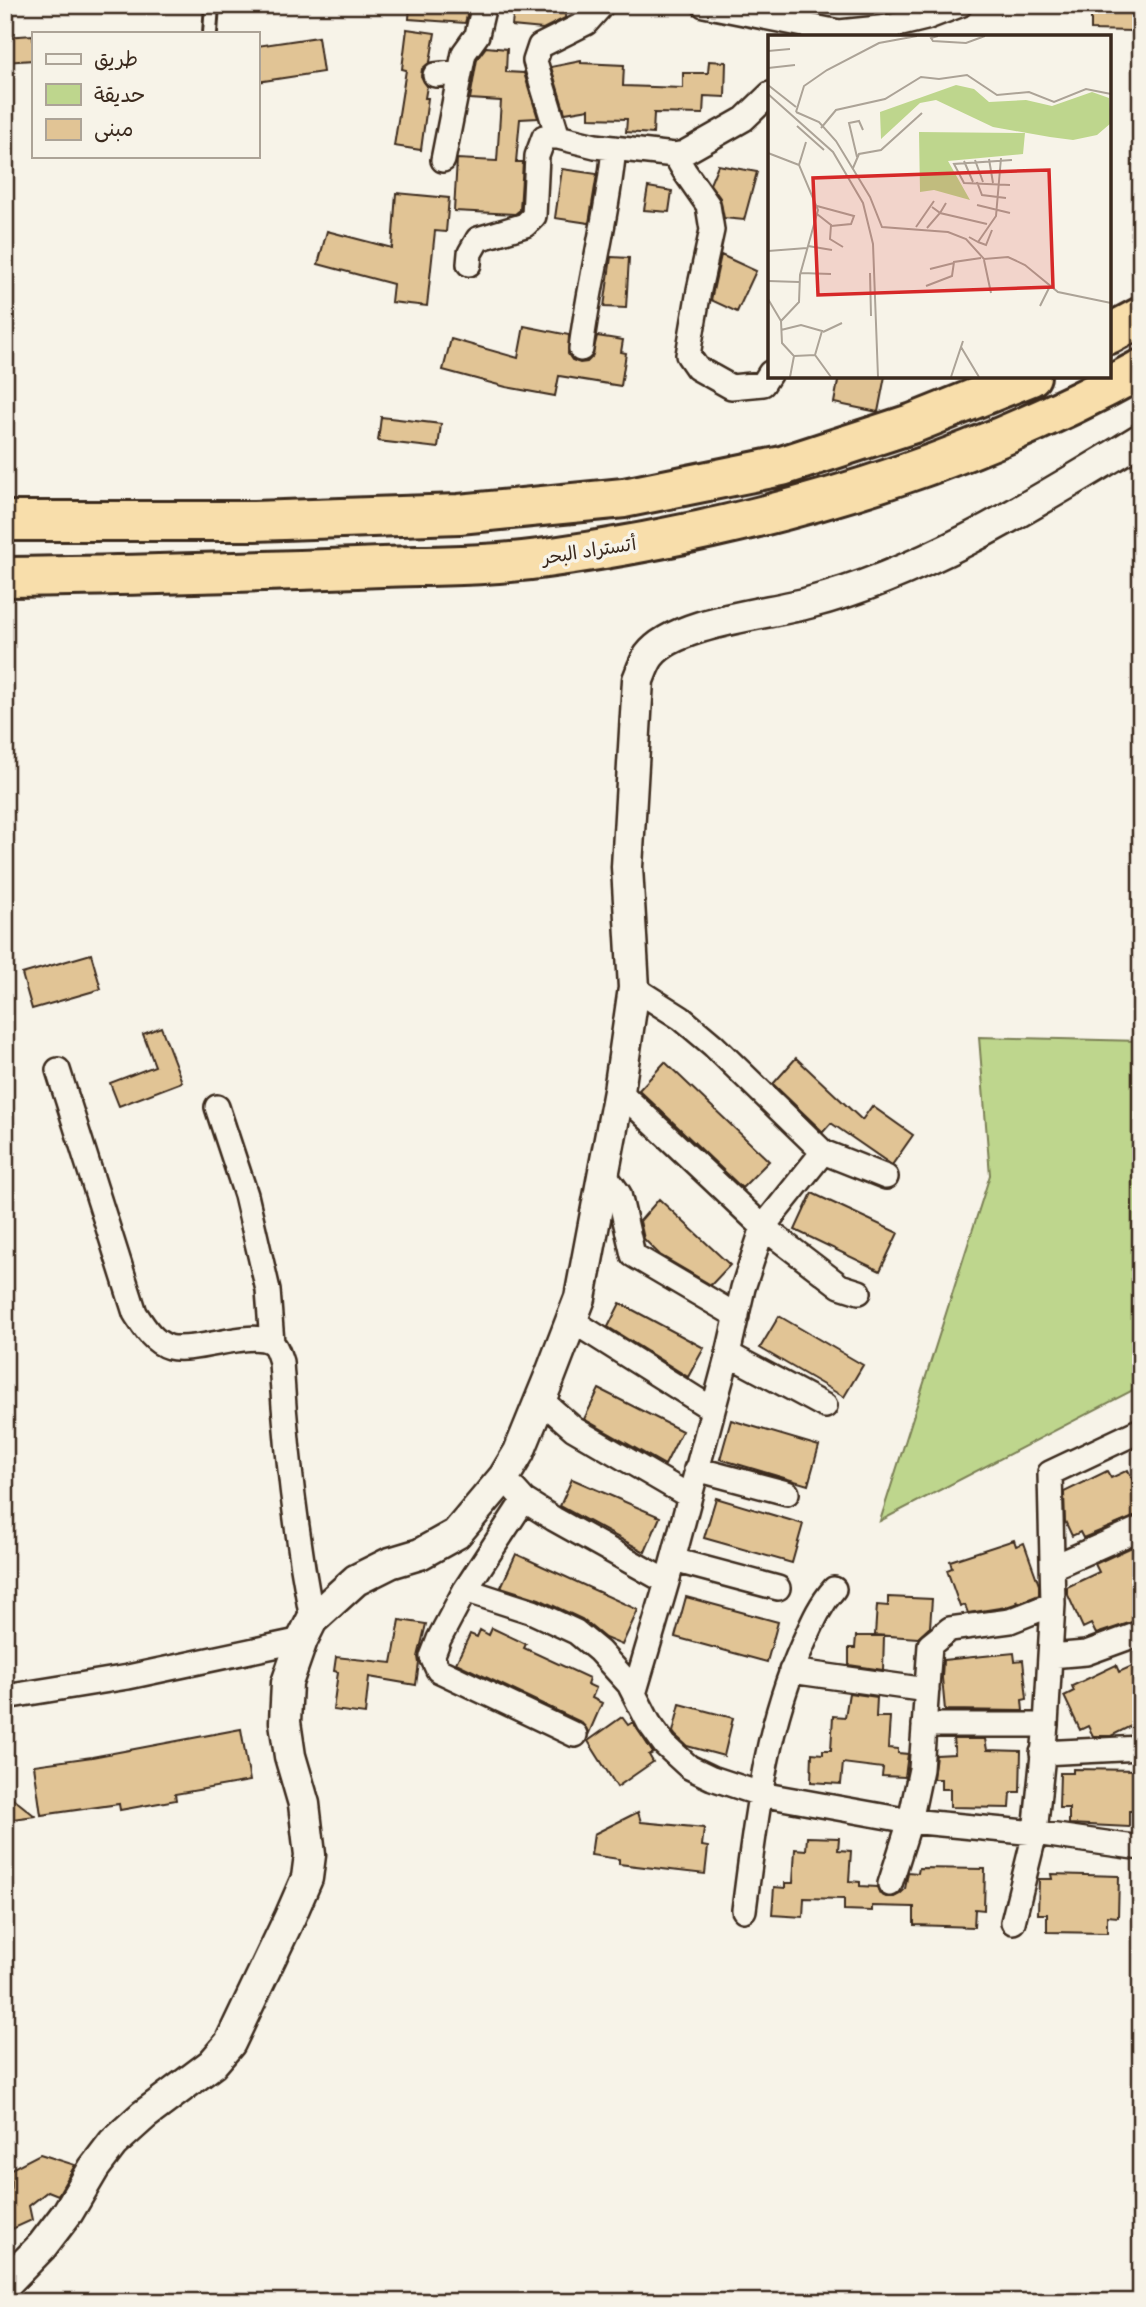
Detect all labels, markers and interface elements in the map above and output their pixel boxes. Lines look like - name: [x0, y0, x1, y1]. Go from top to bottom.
- legend: [32, 32, 259, 158]
- inset map: [768, 35, 1111, 378]
- text: طريق: [94, 40, 138, 78]
- text: حديقة: [94, 76, 145, 114]
- text: مبنى: [94, 110, 133, 148]
- street label: أتستراد البحر: [538, 527, 639, 575]

